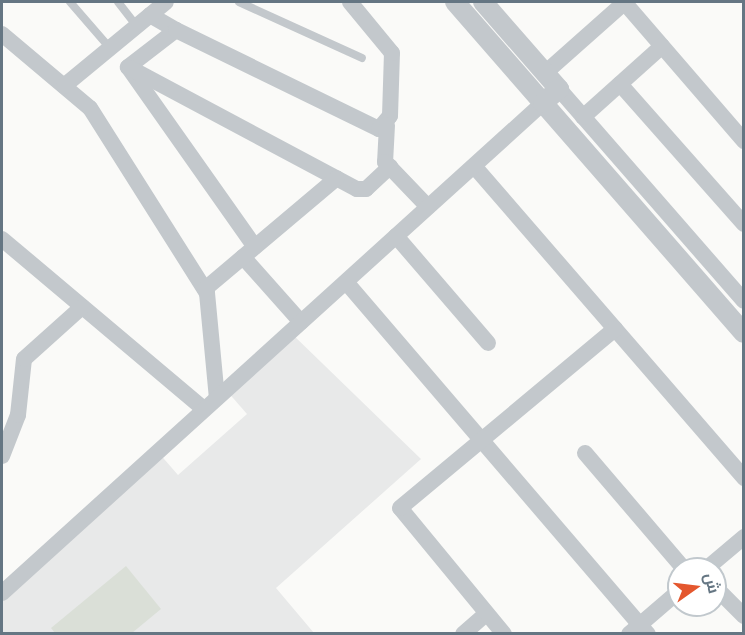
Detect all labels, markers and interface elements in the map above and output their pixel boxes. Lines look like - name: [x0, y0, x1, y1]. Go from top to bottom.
- north arrow: [667, 557, 727, 617]
- text: ش: [701, 571, 724, 595]

